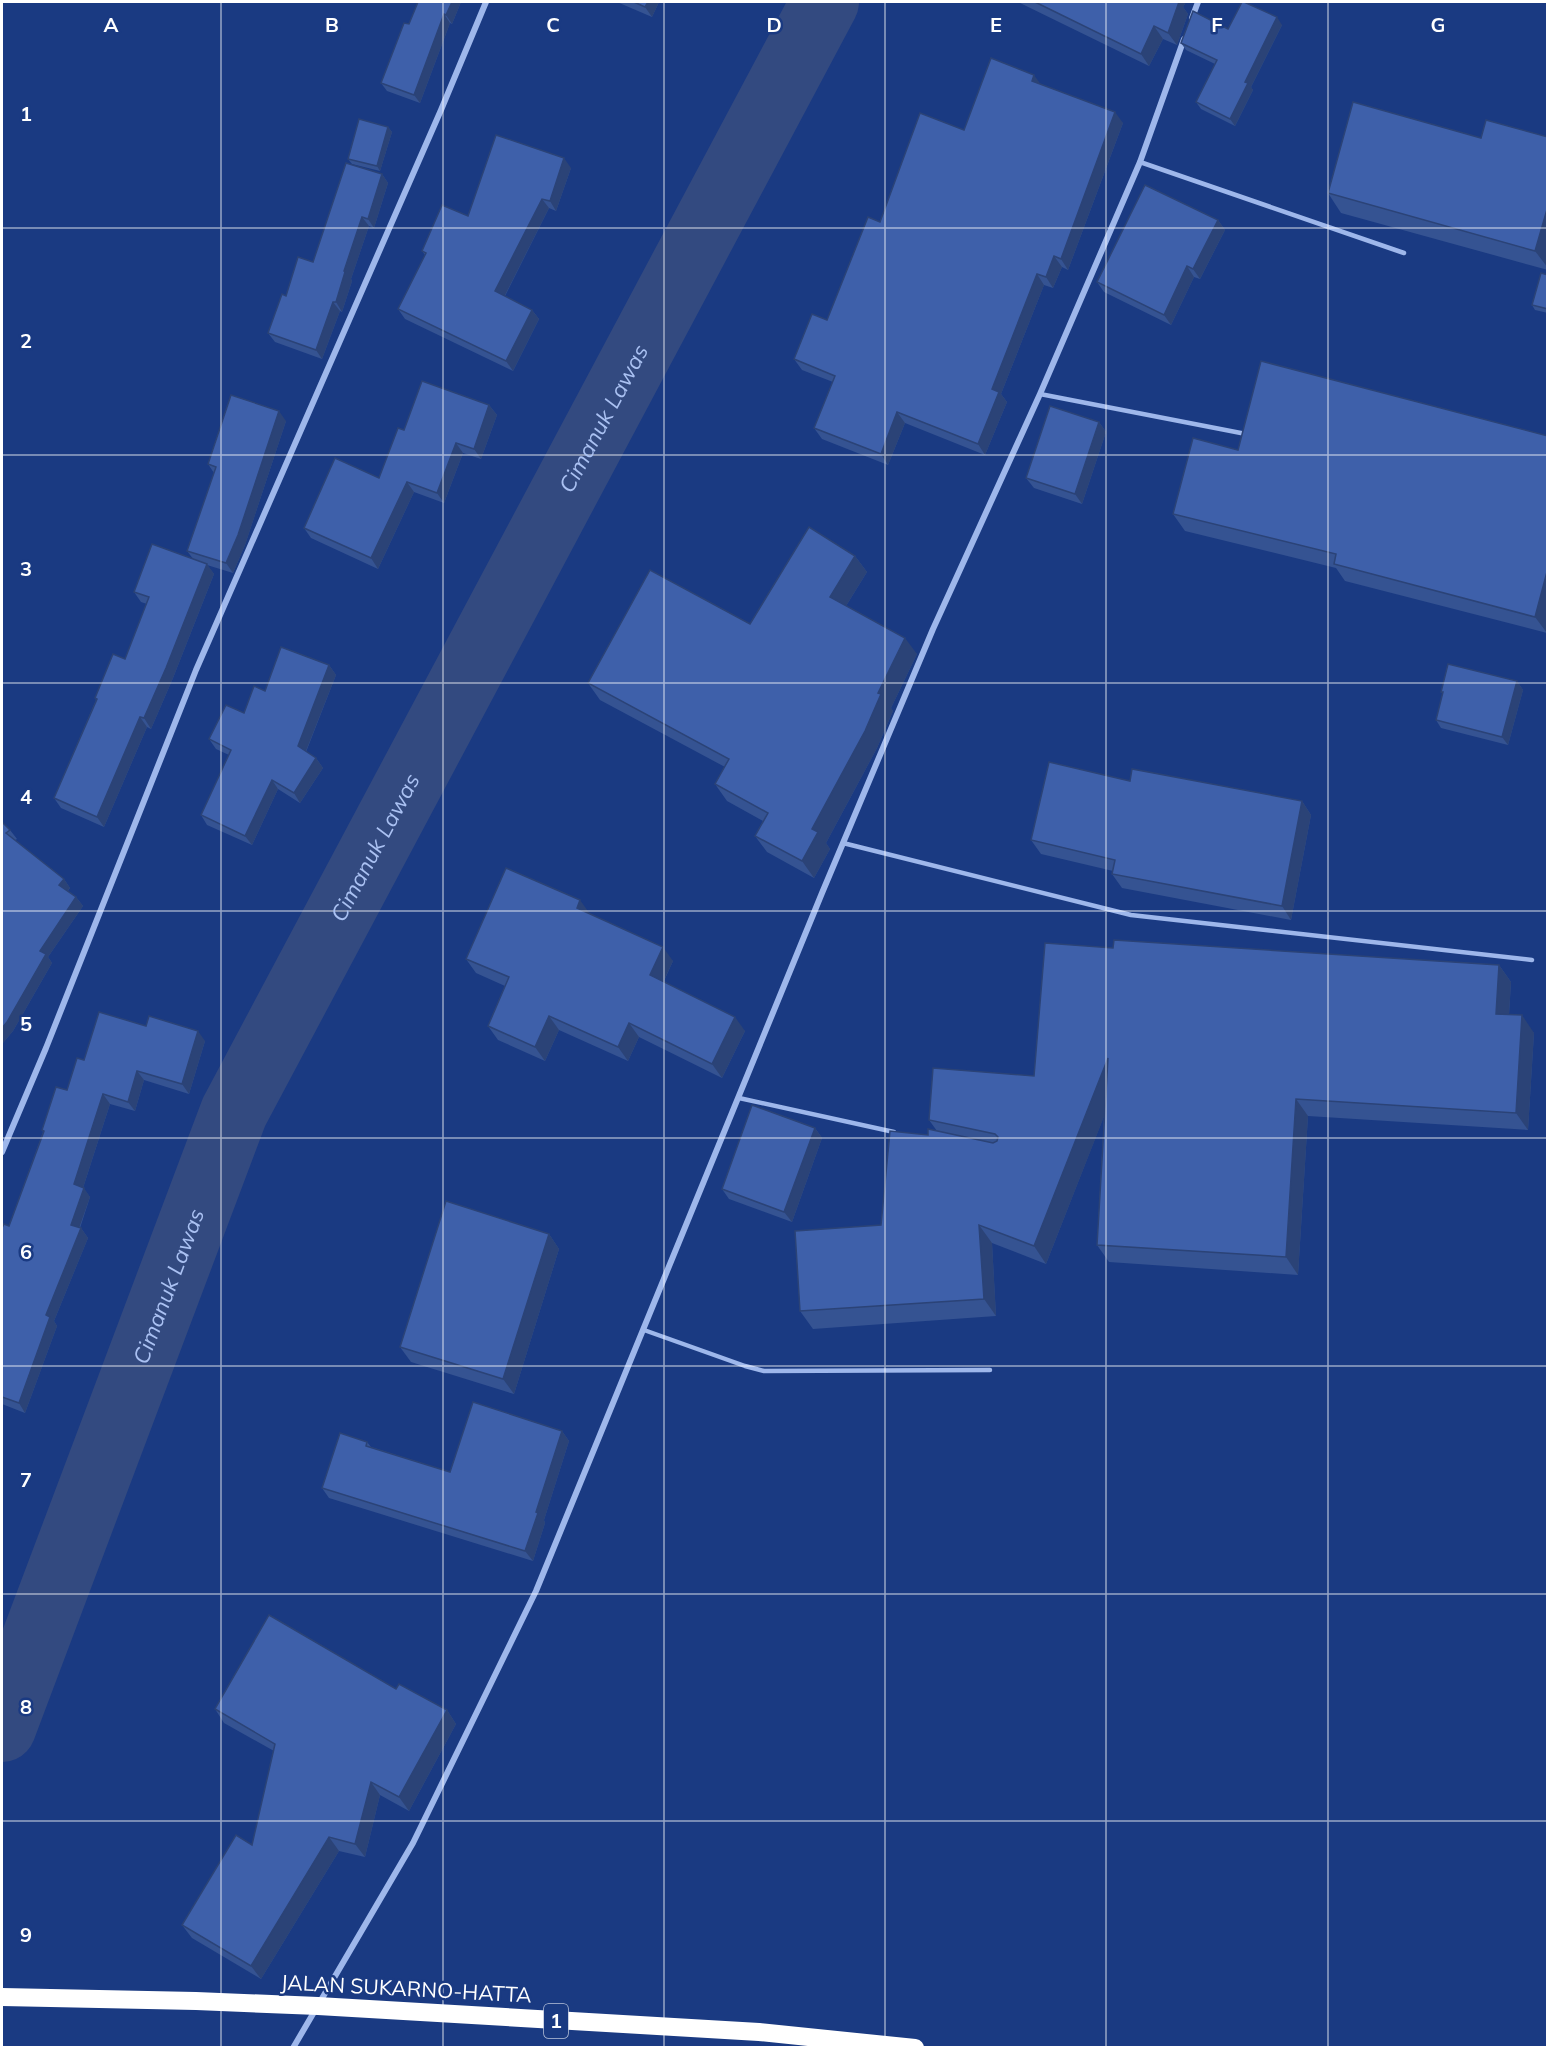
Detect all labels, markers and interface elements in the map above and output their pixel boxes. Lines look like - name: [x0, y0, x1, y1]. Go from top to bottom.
- text: A: [104, 12, 119, 37]
- text: B: [325, 12, 339, 37]
- text: C: [546, 12, 560, 37]
- text: D: [766, 12, 782, 37]
- text: E: [990, 12, 1002, 37]
- text: F: [1211, 12, 1223, 37]
- text: G: [1431, 12, 1445, 37]
- text: 1: [20, 101, 32, 126]
- text: 2: [20, 328, 32, 353]
- water label: Cimanuk Lawas: [552, 340, 654, 497]
- text: 3: [20, 556, 32, 581]
- water label: Cimanuk Lawas: [324, 769, 426, 926]
- text: 4: [20, 784, 32, 809]
- text: 5: [20, 1011, 32, 1036]
- water label: Cimanuk Lawas: [126, 1205, 210, 1368]
- text: 6: [20, 1239, 32, 1264]
- text: 7: [20, 1467, 32, 1492]
- text: 8: [20, 1694, 32, 1719]
- text: 9: [20, 1922, 32, 1947]
- street label: JALAN SUKARNO-HATTA: [280, 1968, 533, 2008]
- road number: 1: [544, 2004, 568, 2038]

